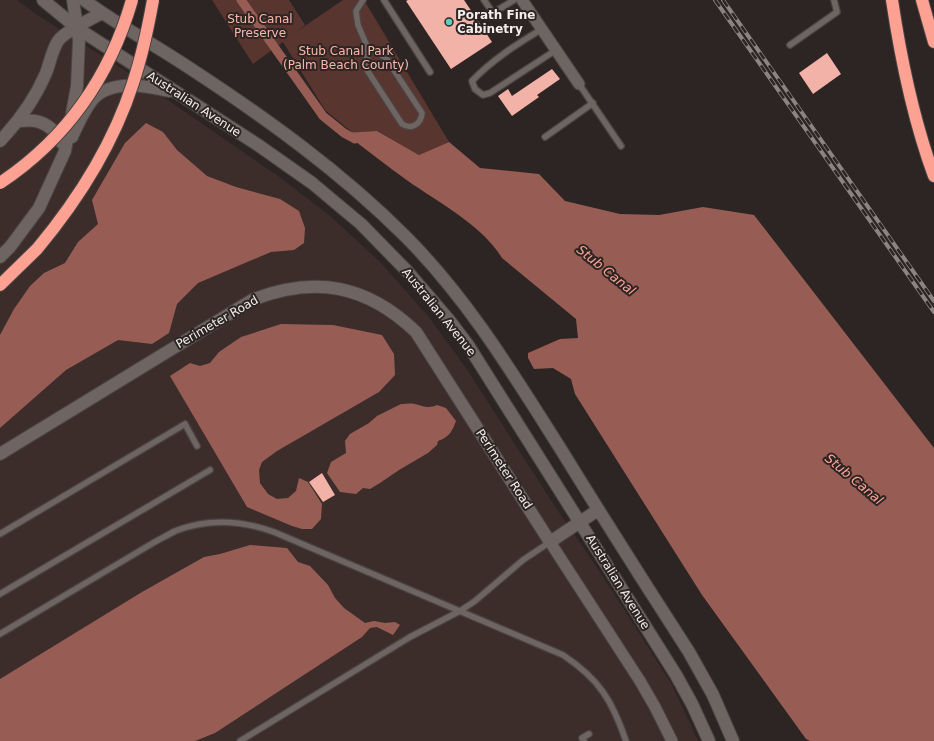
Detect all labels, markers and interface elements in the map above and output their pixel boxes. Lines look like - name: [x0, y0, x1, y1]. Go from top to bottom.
- place label: Porath Fine Cabinetry: [457, 8, 536, 36]
- park label: Stub Canal Preserve: [227, 12, 293, 40]
- marker: Porath Fine Cabinetry: [444, 17, 454, 27]
- park label: Stub Canal Park (Palm Beach County): [283, 44, 409, 72]
- street label: Australian Avenue: [144, 68, 244, 140]
- water label: Stub Canal: [574, 242, 639, 298]
- street label: Australian Avenue: [399, 265, 479, 359]
- street label: Perimeter Road: [173, 293, 261, 351]
- street label: Perimeter Road: [473, 426, 535, 512]
- water label: Stub Canal: [822, 450, 886, 508]
- street label: Australian Avenue: [583, 532, 653, 632]

